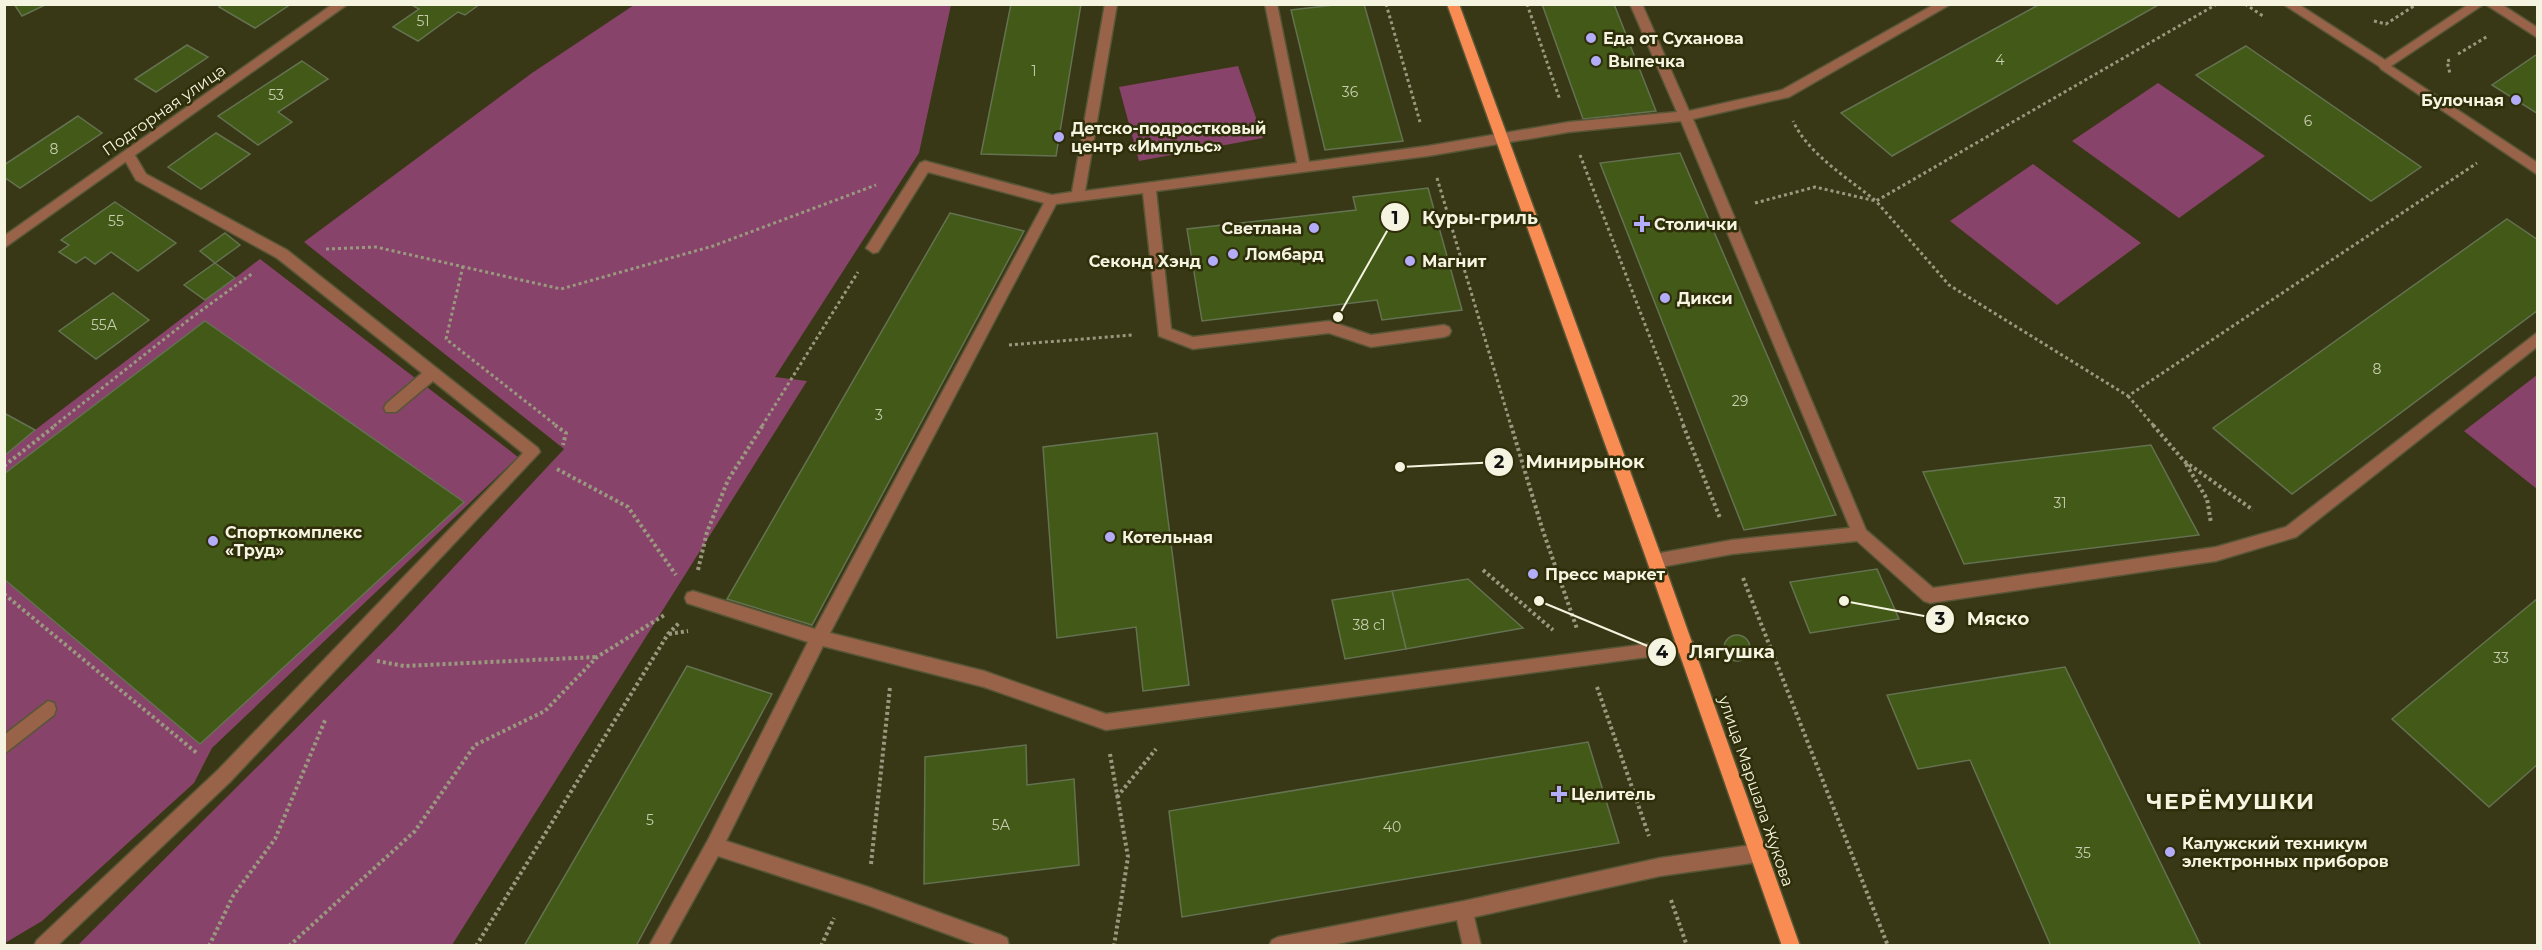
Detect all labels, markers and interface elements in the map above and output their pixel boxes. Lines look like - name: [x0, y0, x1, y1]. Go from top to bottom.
- house number: 51: [417, 12, 429, 30]
- place label: Еда от Суханова: [1603, 29, 1744, 48]
- marker: Еда от Суханова: [1584, 31, 1598, 45]
- house number: 4: [1995, 51, 2005, 69]
- place label: Выпечка: [1608, 52, 1685, 71]
- marker: Выпечка: [1589, 54, 1603, 68]
- street label: Подгорная улица: [99, 60, 229, 160]
- house number: 1: [1031, 62, 1037, 80]
- house number: 36: [1342, 83, 1359, 101]
- house number: 53: [268, 86, 284, 104]
- place label: Булочная: [2421, 91, 2504, 110]
- marker: Булочная: [2509, 93, 2523, 107]
- house number: 6: [2304, 112, 2313, 130]
- place label: Детско-подростковый центр «Импульс»: [1071, 119, 1266, 156]
- marker: Детско-подростковый центр «Импульс»: [1052, 130, 1066, 144]
- house number: 8: [50, 140, 59, 158]
- callout: Куры-гриль: [1380, 199, 1550, 235]
- text: 1: [1391, 207, 1399, 229]
- text: Куры-гриль: [1422, 207, 1538, 229]
- house number: 55: [108, 212, 124, 230]
- place label: Столички: [1654, 215, 1738, 234]
- marker: Столички: [1635, 217, 1649, 231]
- place label: Светлана: [1221, 219, 1302, 238]
- marker: Светлана: [1307, 221, 1321, 235]
- place label: Ломбард: [1245, 245, 1324, 264]
- marker: Ломбард: [1226, 247, 1240, 261]
- place label: Секонд Хэнд: [1089, 252, 1201, 271]
- place label: Магнит: [1422, 252, 1487, 271]
- marker: Секонд Хэнд: [1206, 254, 1220, 268]
- marker: Магнит: [1403, 254, 1417, 268]
- place label: Дикси: [1677, 289, 1733, 308]
- marker: Дикси: [1658, 291, 1672, 305]
- house number: 55А: [91, 316, 118, 334]
- house number: 8: [2373, 360, 2382, 378]
- house number: 29: [1732, 392, 1748, 410]
- house number: 3: [875, 406, 883, 424]
- callout: Минирынок: [1484, 444, 1657, 480]
- text: 2: [1494, 451, 1505, 473]
- text: Минирынок: [1525, 451, 1645, 473]
- house number: 31: [2054, 494, 2066, 512]
- place label: Спорткомплекс «Труд»: [225, 523, 363, 560]
- place label: Котельная: [1122, 528, 1213, 547]
- marker: Котельная: [1103, 530, 1117, 544]
- marker: Спорткомплекс «Труд»: [206, 534, 220, 548]
- place label: Пресс маркет: [1545, 565, 1666, 584]
- marker: Пресс маркет: [1526, 567, 1540, 581]
- callout: Мяско: [1925, 601, 2041, 637]
- text: 3: [1934, 608, 1946, 630]
- text: Мяско: [1967, 608, 2029, 630]
- house number: 38 с1: [1352, 616, 1386, 634]
- callout: Лягушка: [1647, 634, 1786, 670]
- text: 4: [1656, 641, 1669, 663]
- text: Лягушка: [1689, 641, 1775, 663]
- house number: 33: [2493, 649, 2509, 667]
- street label: улица Маршала Жукова: [1714, 692, 1798, 889]
- place label: Целитель: [1571, 785, 1656, 804]
- marker: Целитель: [1552, 787, 1566, 801]
- district label: ЧЕРЁМУШКИ: [2146, 788, 2316, 815]
- house number: 5: [646, 811, 654, 829]
- house number: 5А: [992, 816, 1011, 834]
- house number: 40: [1383, 818, 1401, 836]
- place label: Калужский техникум электронных приборов: [2182, 834, 2389, 871]
- house number: 35: [2075, 844, 2091, 862]
- marker: Калужский техникум электронных приборов: [2163, 845, 2177, 859]

